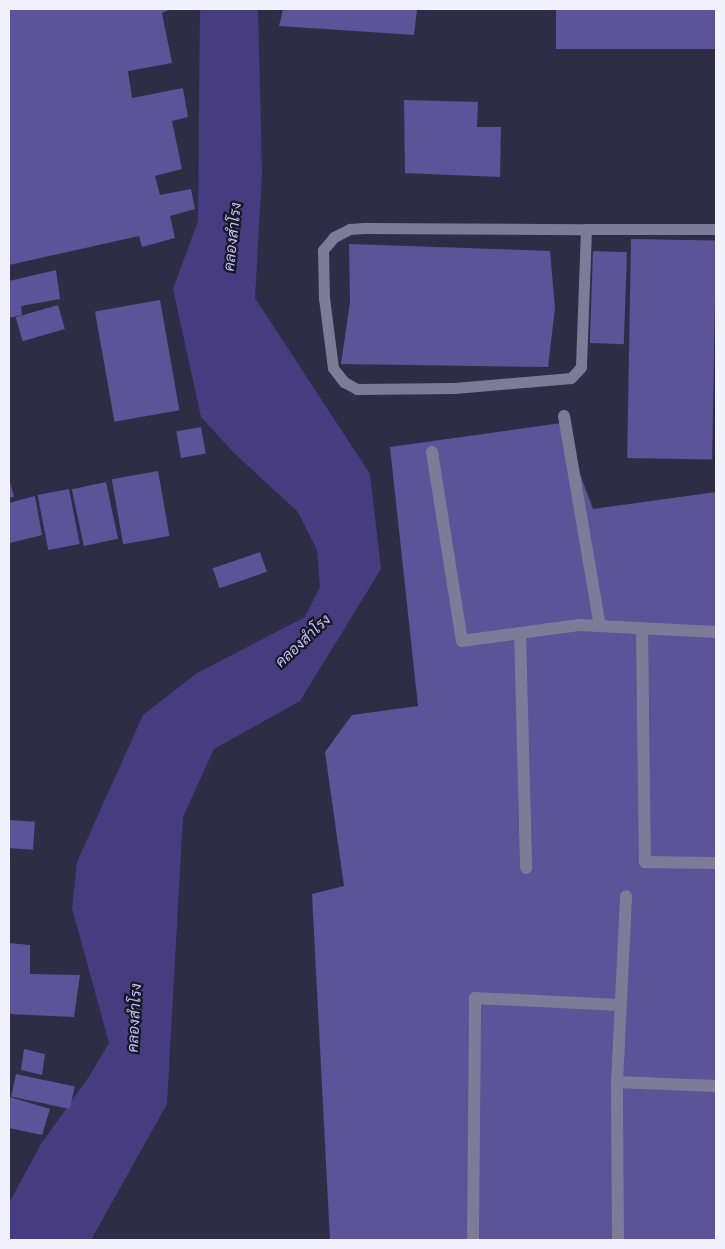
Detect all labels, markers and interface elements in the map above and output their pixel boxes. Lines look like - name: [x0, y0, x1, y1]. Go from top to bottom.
- water label: คลองสำโรง: [221, 202, 247, 272]
- water label: คลองสำโรง: [273, 612, 335, 672]
- water label: คลองสำโรง: [125, 983, 147, 1053]

